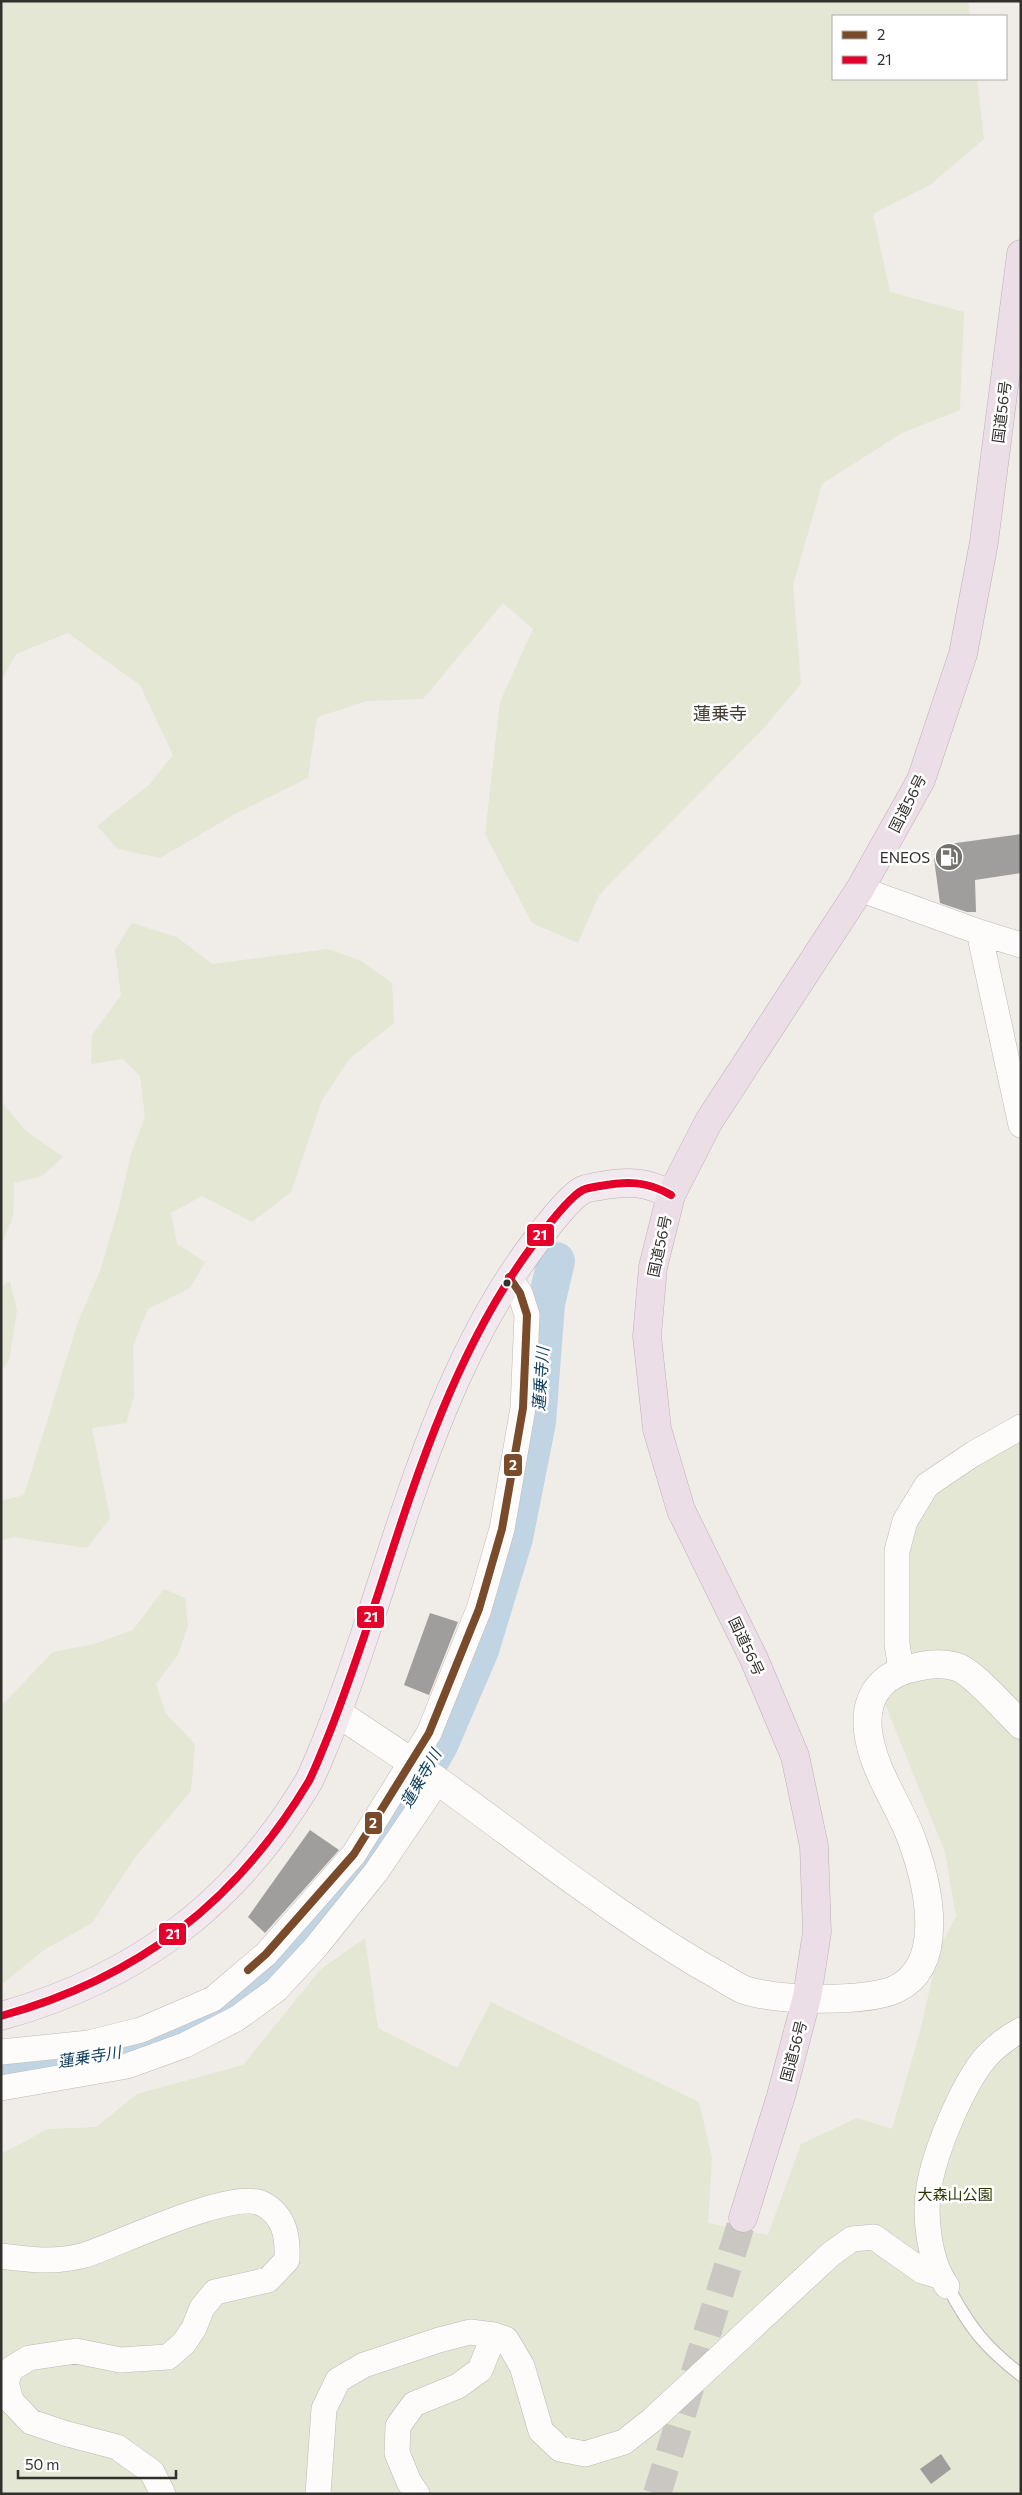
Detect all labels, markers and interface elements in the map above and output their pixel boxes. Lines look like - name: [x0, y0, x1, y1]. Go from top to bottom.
- legend: [832, 15, 1007, 80]
- text: 2: [877, 25, 885, 43]
- text: 21: [877, 50, 892, 68]
- street label: 国道56号: [988, 380, 1014, 444]
- district label: 蓮乗寺: [693, 702, 747, 724]
- street label: 国道56号: [885, 771, 929, 835]
- fuel station icon: ENEOS: [934, 842, 964, 872]
- place label: ENEOS: [880, 848, 930, 866]
- street label: 国道56号: [644, 1213, 674, 1279]
- line badge: 21: [526, 1223, 555, 1247]
- text: 21: [533, 1226, 547, 1243]
- unlabelled marker: [502, 1278, 512, 1288]
- water label: 蓮乗寺川: [528, 1344, 552, 1412]
- line badge: 2: [503, 1453, 523, 1477]
- text: 2: [509, 1456, 517, 1473]
- line badge: 21: [356, 1605, 385, 1629]
- text: 21: [364, 1608, 378, 1625]
- street label: 国道56号: [726, 1614, 768, 1678]
- water label: 蓮乗寺川: [396, 1744, 445, 1810]
- line badge: 2: [364, 1811, 383, 1835]
- text: 2: [369, 1814, 377, 1831]
- line badge: 21: [158, 1922, 187, 1946]
- text: 21: [166, 1925, 180, 1942]
- street label: 国道56号: [776, 2018, 810, 2084]
- water label: 蓮乗寺川: [56, 2041, 124, 2070]
- park label: 大森山公園: [917, 2185, 993, 2203]
- scale bar: [18, 2448, 175, 2480]
- text: 50 m: [25, 2455, 59, 2473]

